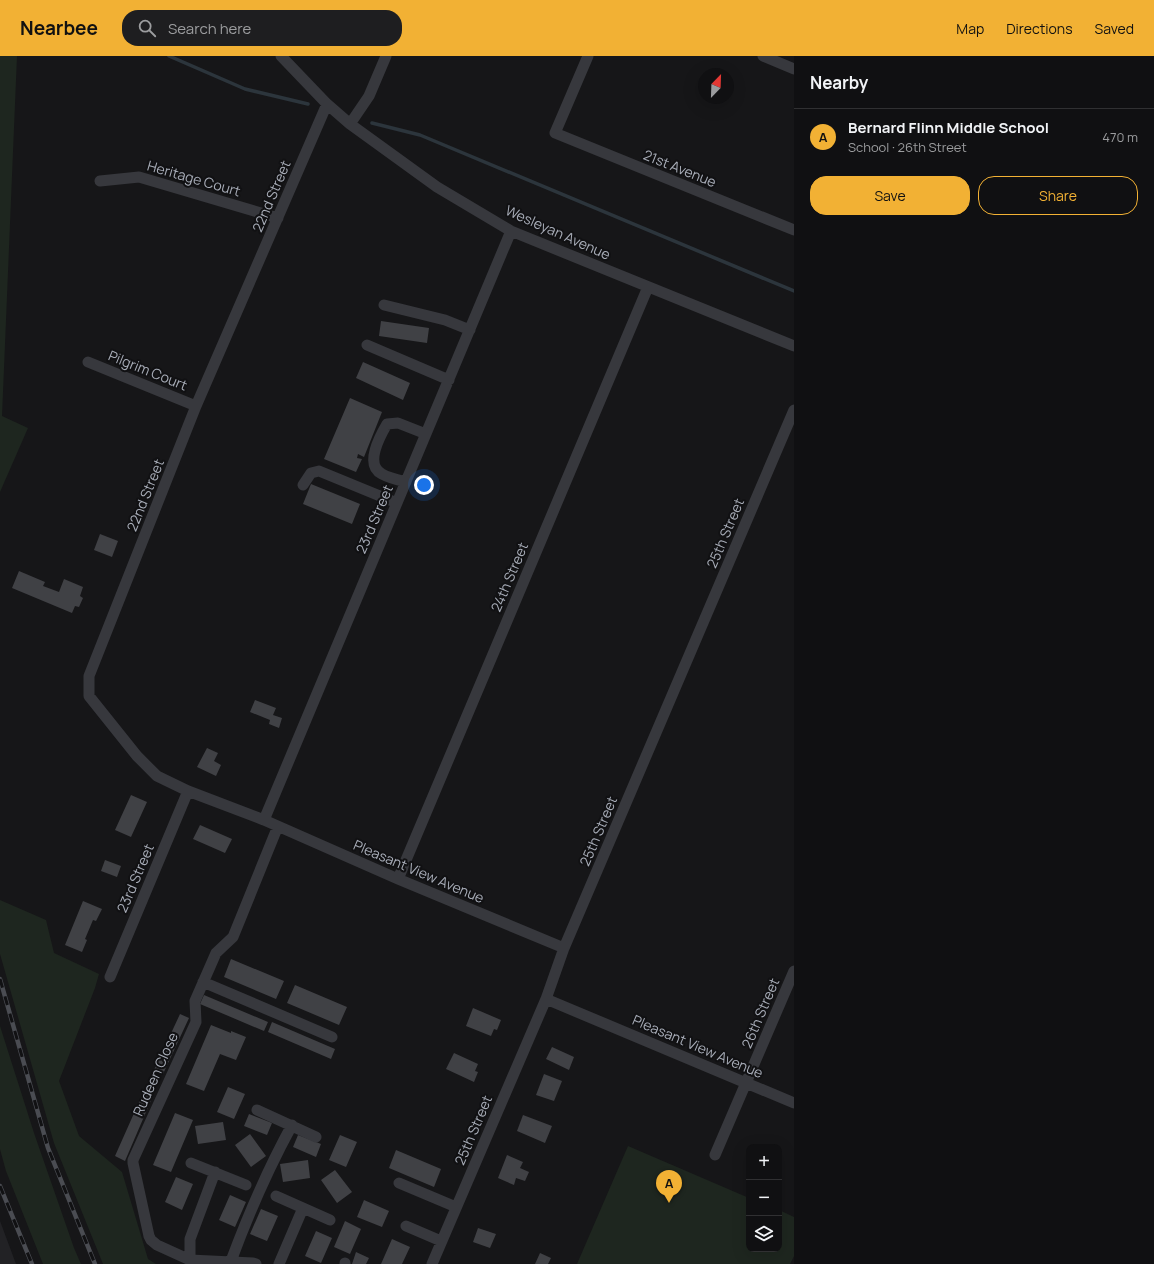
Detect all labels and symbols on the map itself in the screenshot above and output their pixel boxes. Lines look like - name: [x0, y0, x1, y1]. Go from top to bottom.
- north arrow: [698, 68, 734, 104]
- street label: 21st Avenue: [641, 145, 719, 191]
- street label: Heritage Court: [145, 156, 243, 200]
- street label: 22nd Street: [247, 157, 295, 235]
- street label: Wesleyan Avenue: [503, 200, 613, 264]
- street label: Pilgrim Court: [106, 346, 191, 395]
- street label: 22nd Street: [122, 456, 168, 534]
- your location: [414, 475, 434, 495]
- street label: 23rd Street: [351, 481, 397, 556]
- street label: 25th Street: [702, 495, 748, 571]
- street label: 24th Street: [486, 539, 532, 615]
- street label: 25th Street: [575, 793, 621, 869]
- street label: Pleasant View Avenue: [351, 835, 487, 907]
- street label: 23rd Street: [112, 840, 158, 915]
- street label: 26th Street: [737, 975, 783, 1051]
- street label: Pleasant View Avenue: [630, 1010, 766, 1082]
- street label: Rudeen Close: [128, 1029, 182, 1119]
- street label: 25th Street: [450, 1092, 496, 1168]
- pin: A: [656, 1170, 682, 1203]

